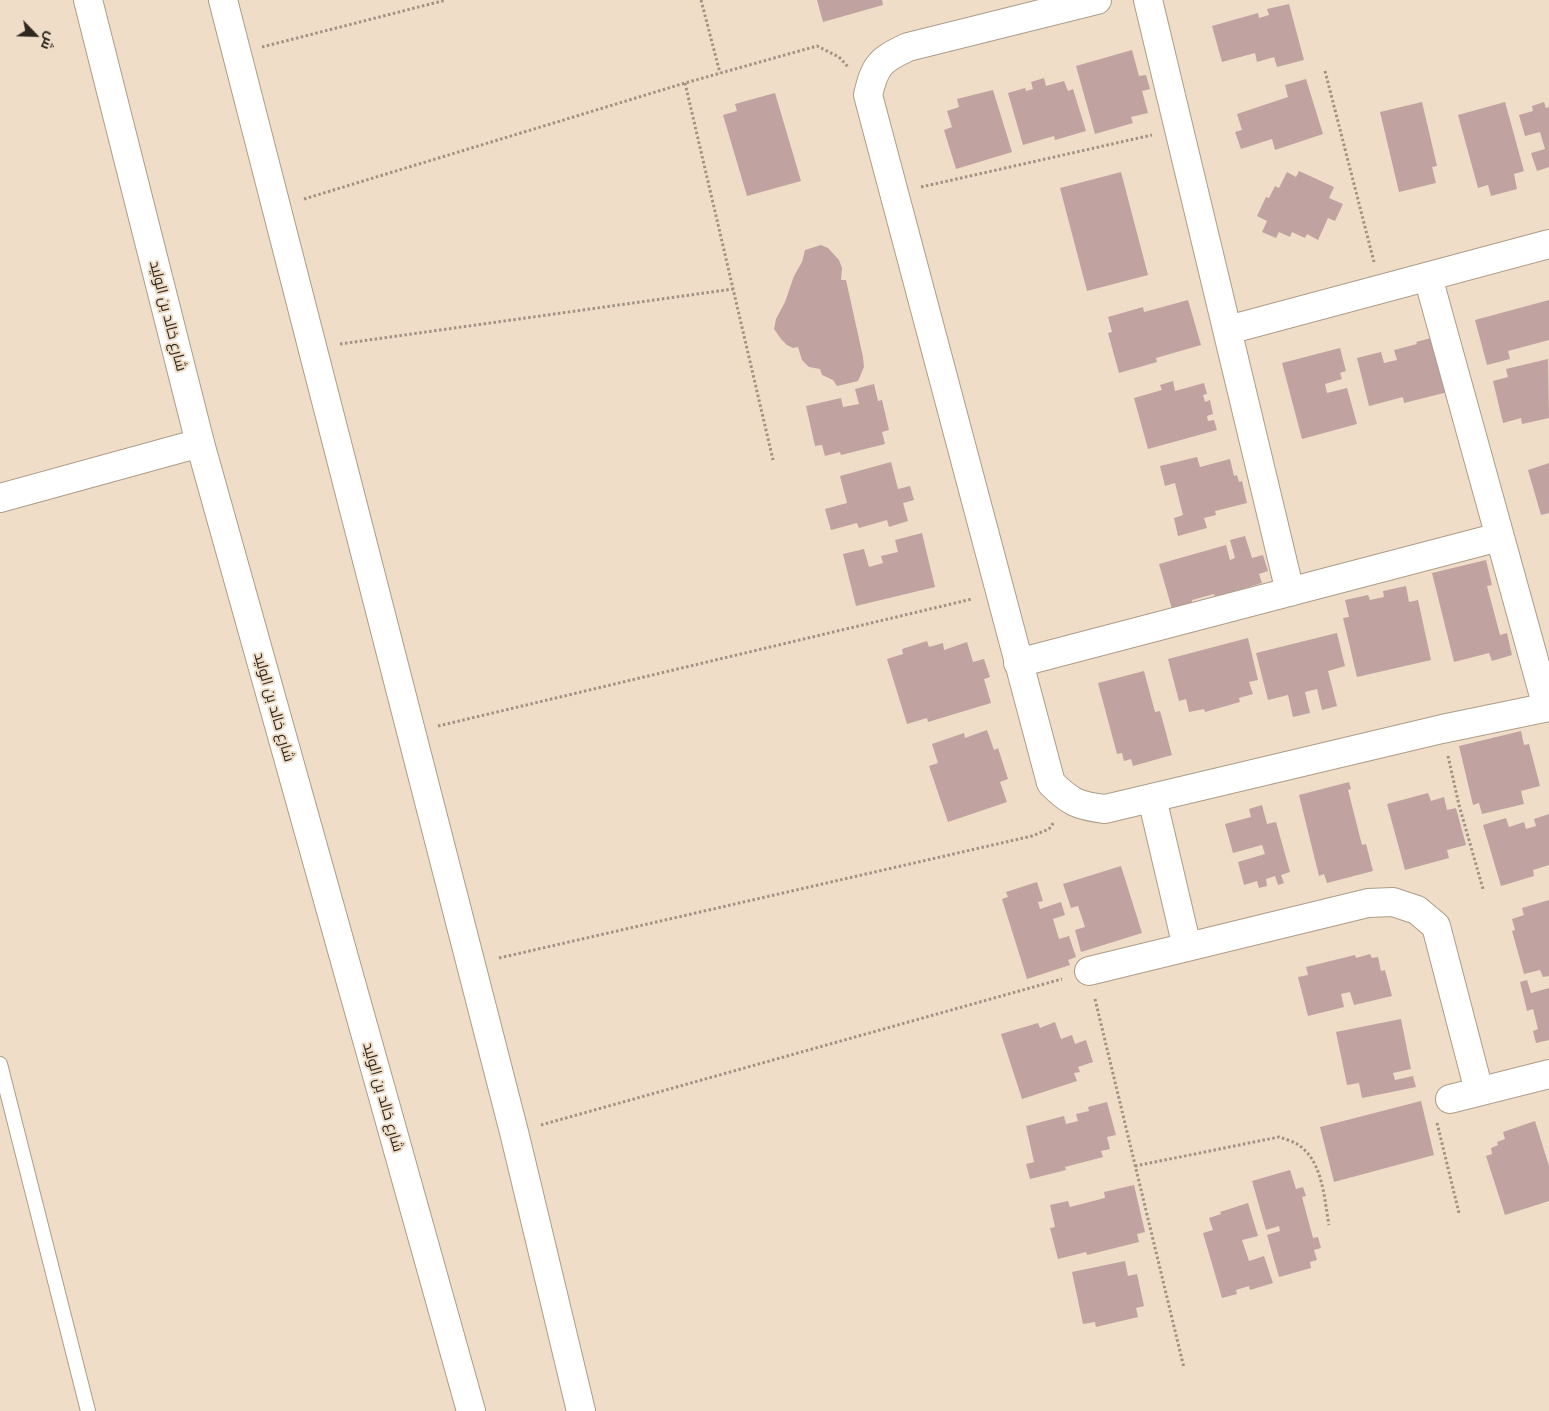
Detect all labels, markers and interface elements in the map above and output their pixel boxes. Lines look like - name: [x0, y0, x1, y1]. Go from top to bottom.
- north arrow: [10, 10, 60, 60]
- text: ش: [37, 29, 61, 53]
- street label: شارع خالد بن الوليد: [146, 259, 190, 373]
- street label: شارع خالد بن الوليد: [250, 650, 298, 764]
- street label: شارع خالد بن الوليد: [359, 1040, 407, 1154]

